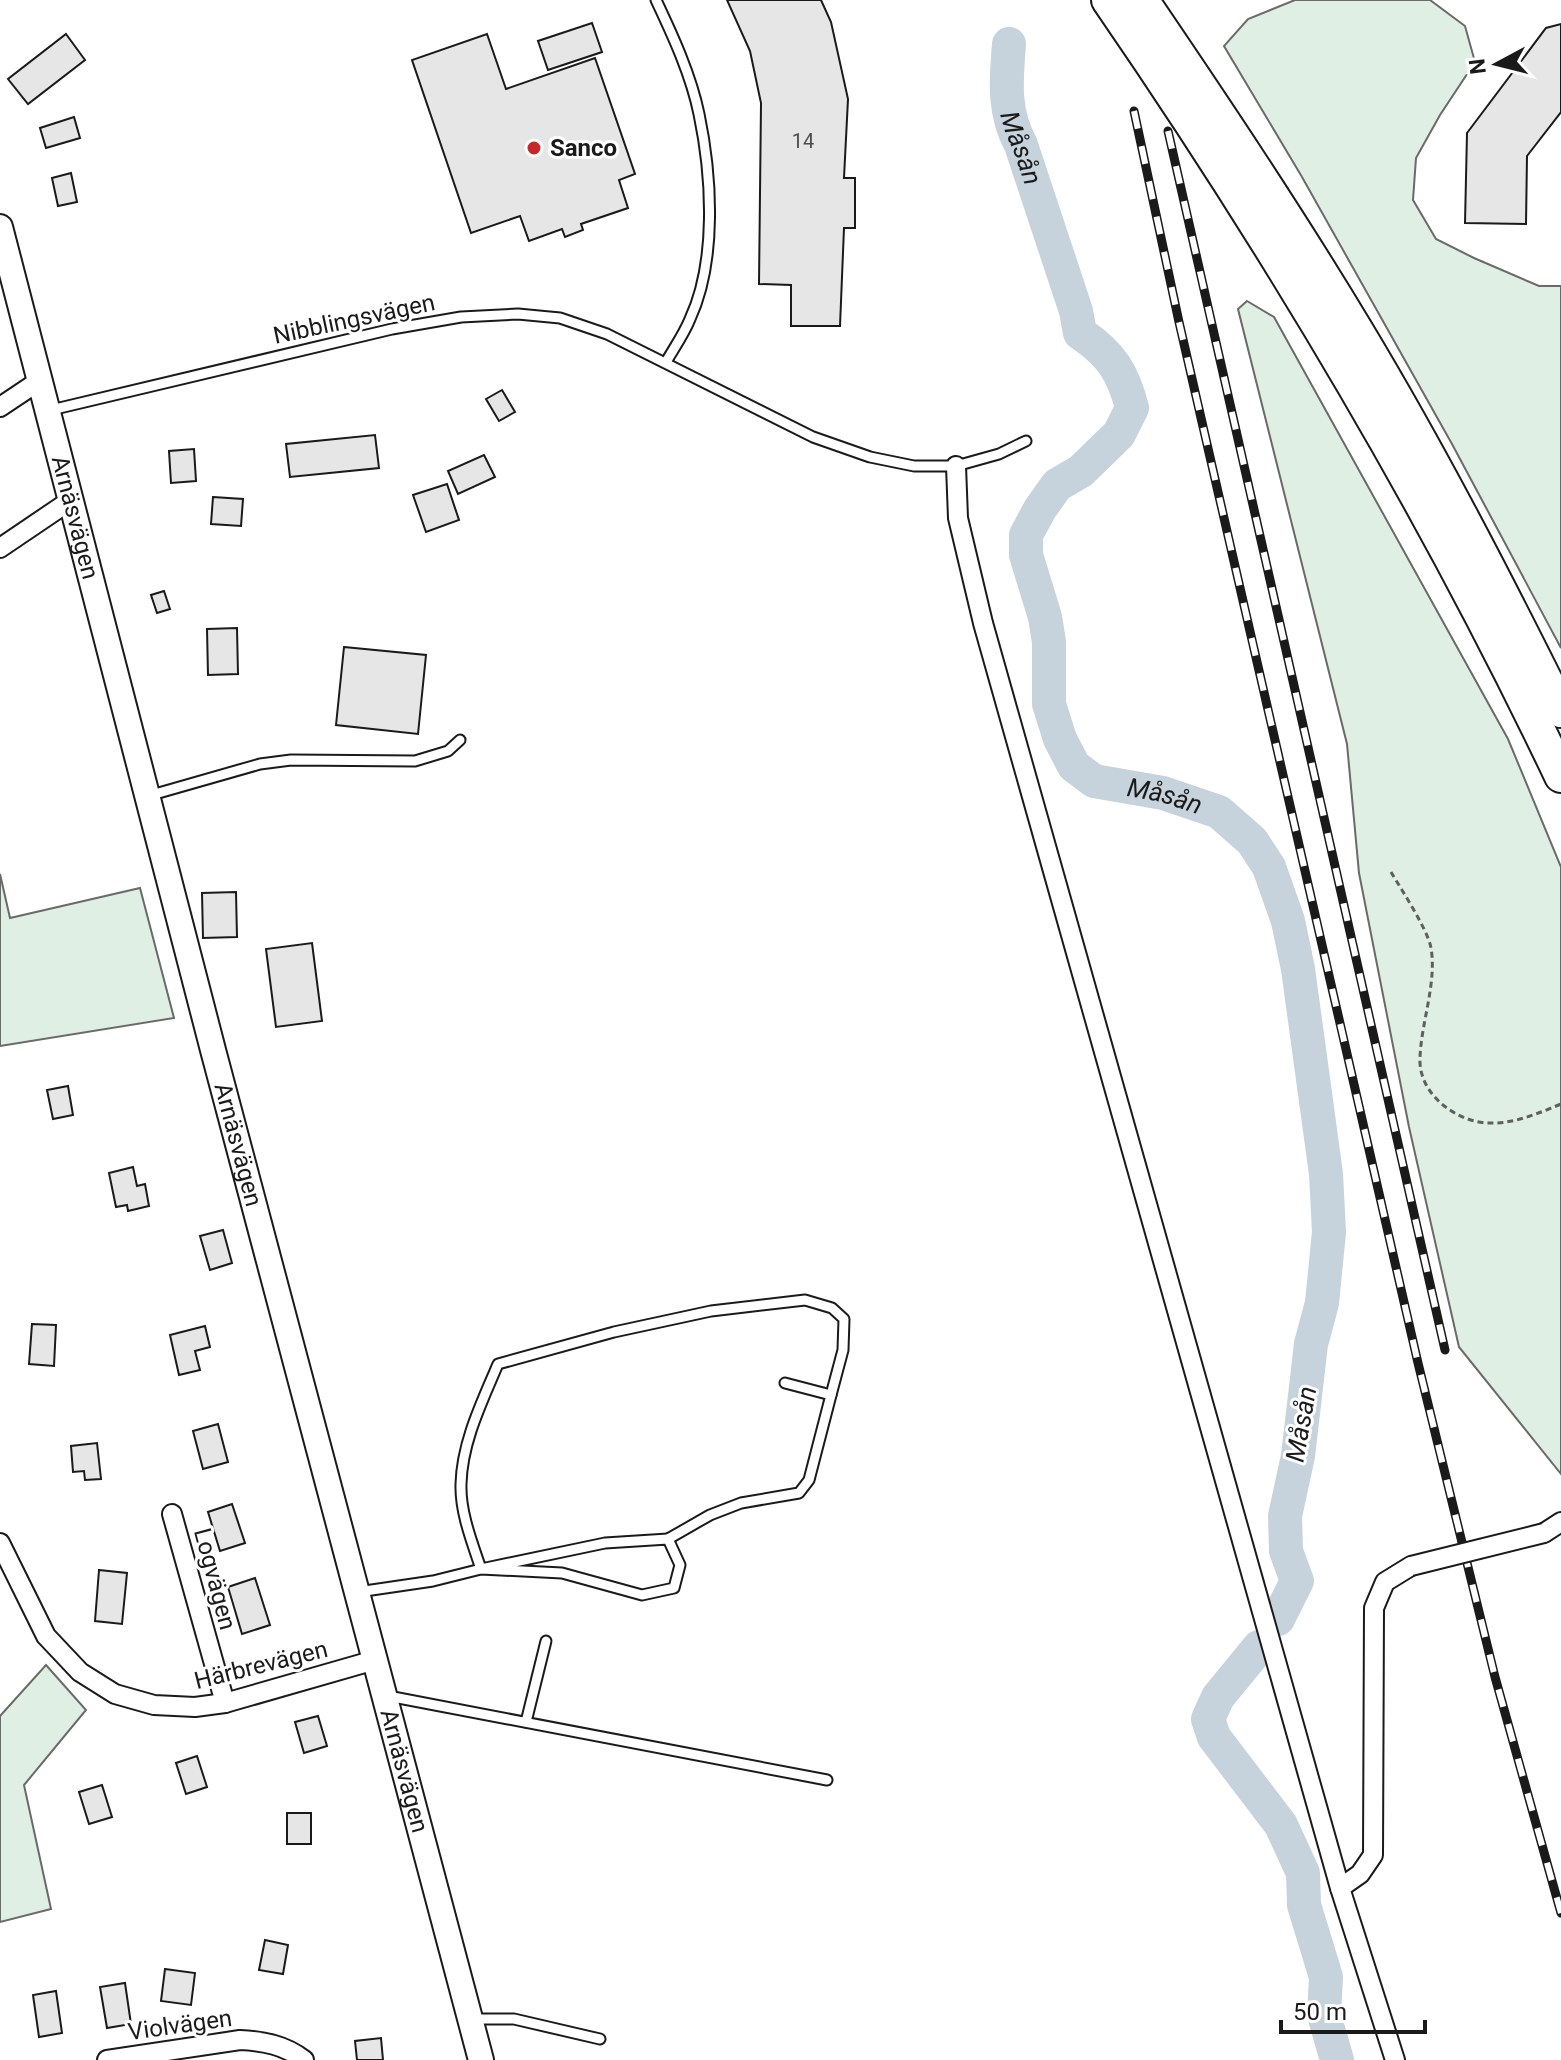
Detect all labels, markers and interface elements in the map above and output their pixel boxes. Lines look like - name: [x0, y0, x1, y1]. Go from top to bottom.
- north arrow: [1457, 24, 1537, 104]
- text: N: [1464, 57, 1491, 76]
- water label: Måsån: [994, 108, 1048, 188]
- house number: 14: [792, 129, 814, 153]
- place label: Sanco: [550, 134, 617, 162]
- marker: Sanco: [525, 139, 543, 157]
- street label: Nibblingsvägen: [271, 288, 437, 350]
- street label: Arnäsvägen: [46, 453, 105, 582]
- water label: Måsån: [1125, 772, 1206, 820]
- street label: Arnäsvägen: [208, 1080, 268, 1209]
- water label: Måsån: [1280, 1384, 1322, 1464]
- street label: Logvägen: [188, 1525, 242, 1633]
- street label: Härbrevägen: [192, 1635, 330, 1695]
- street label: Arnäsvägen: [375, 1706, 434, 1836]
- scale bar: [1281, 1984, 1425, 2034]
- text: 50 m: [1293, 1998, 1347, 2026]
- street label: Violvägen: [126, 2004, 234, 2046]

